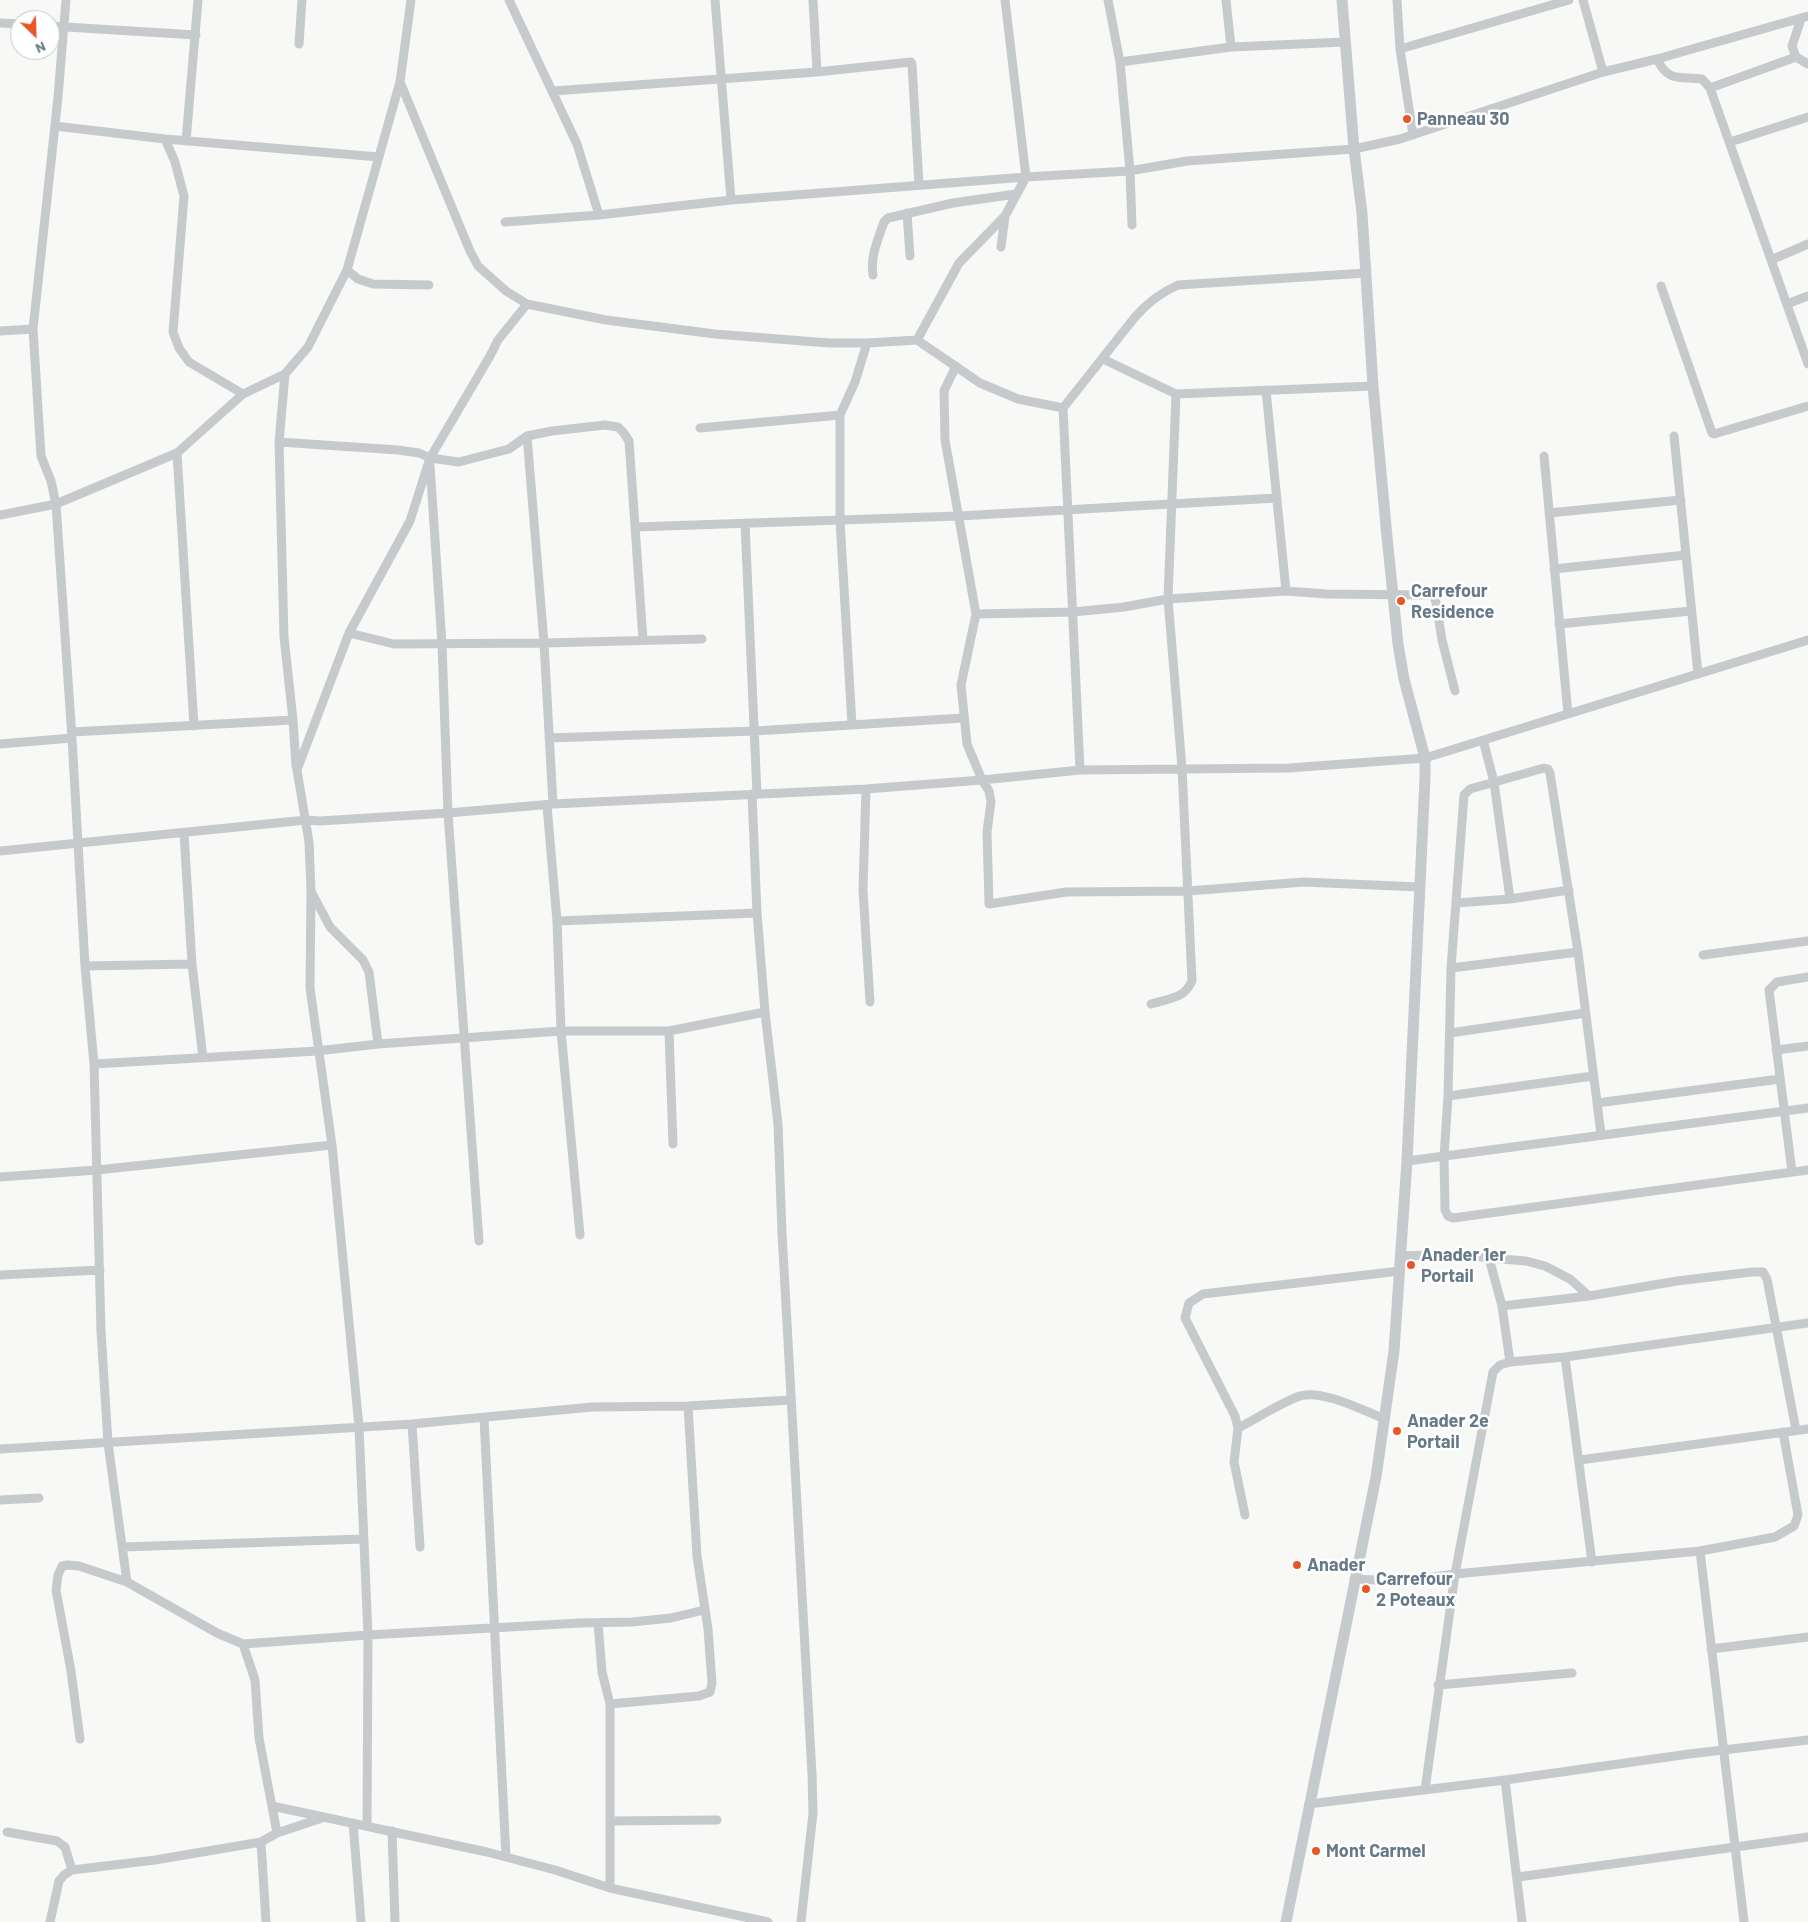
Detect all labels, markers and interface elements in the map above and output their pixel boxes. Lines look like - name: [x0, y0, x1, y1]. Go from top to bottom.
- north arrow: [10, 10, 60, 60]
- text: N: [33, 39, 49, 58]
- place label: Panneau 30: [1417, 108, 1509, 130]
- marker: Panneau 30: [1401, 113, 1413, 125]
- place label: Carrefour Residence: [1411, 580, 1494, 622]
- marker: Carrefour Residence: [1395, 595, 1407, 607]
- place label: Anader 1er Portail: [1421, 1244, 1506, 1286]
- marker: Anader 1er Portail: [1405, 1259, 1417, 1271]
- place label: Anader 2e Portail: [1407, 1410, 1489, 1452]
- marker: Anader 2e Portail: [1391, 1425, 1403, 1437]
- place label: Anader: [1307, 1554, 1365, 1576]
- marker: Anader: [1291, 1559, 1303, 1571]
- place label: Carrefour 2 Poteaux: [1376, 1568, 1455, 1610]
- marker: Carrefour 2 Poteaux: [1360, 1583, 1372, 1595]
- place label: Mont Carmel: [1326, 1840, 1426, 1862]
- marker: Mont Carmel: [1310, 1845, 1322, 1857]

